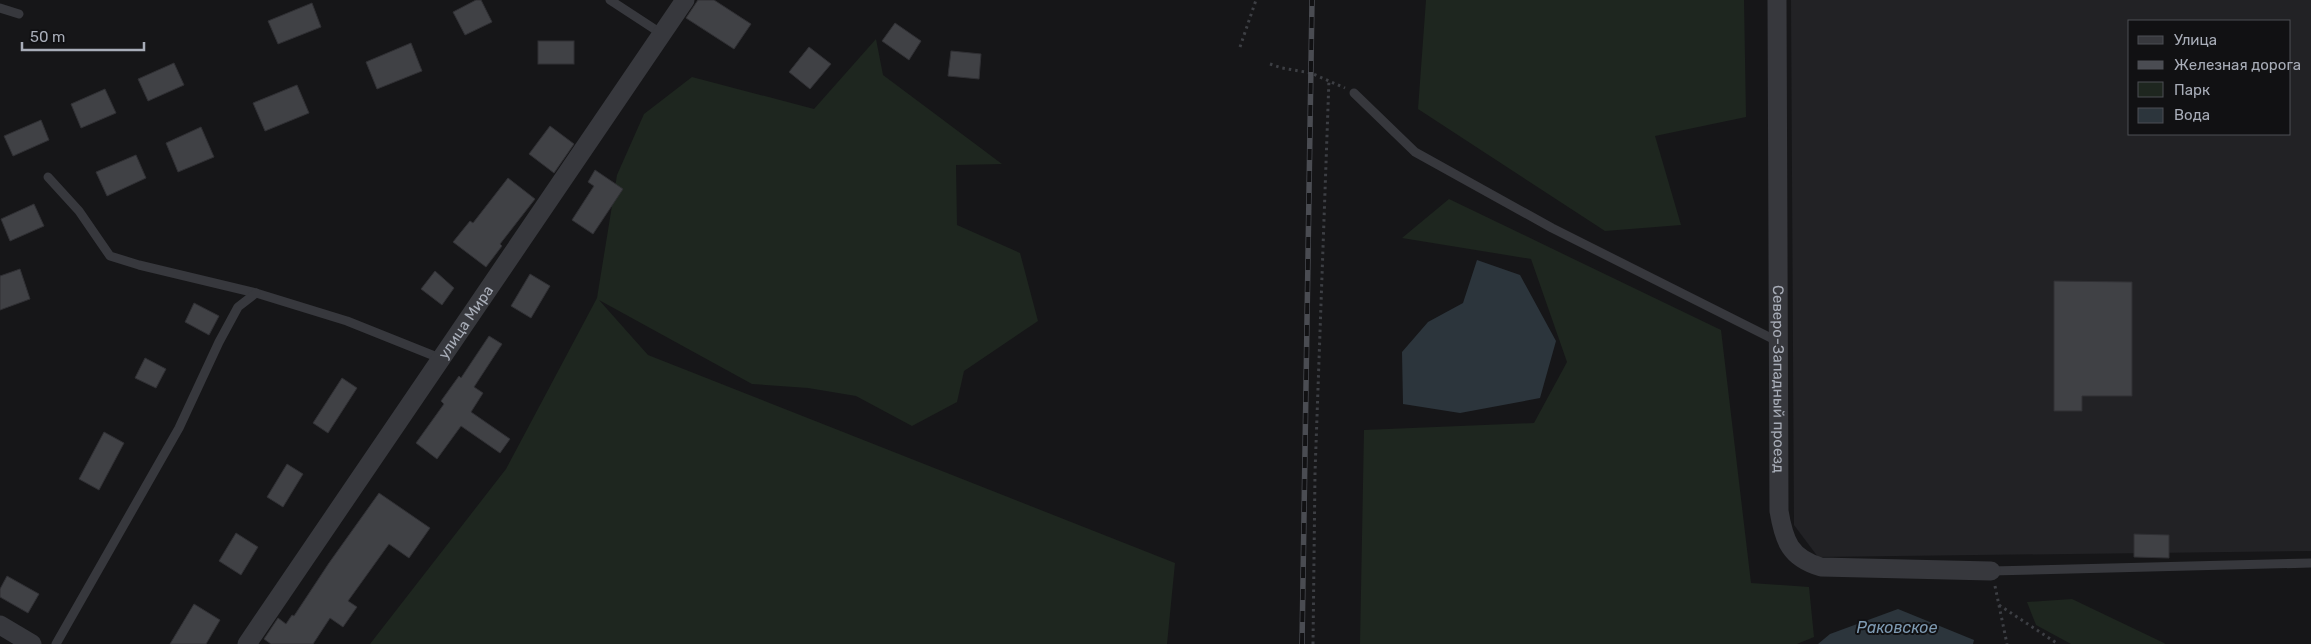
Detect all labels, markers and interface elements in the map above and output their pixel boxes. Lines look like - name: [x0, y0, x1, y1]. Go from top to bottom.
- scale bar: [22, 20, 145, 52]
- legend: [2128, 20, 2291, 135]
- text: 50 m: [30, 28, 65, 46]
- text: Улица: [2174, 31, 2217, 49]
- text: Железная дорога: [2174, 56, 2301, 74]
- text: Парк: [2174, 81, 2210, 99]
- text: Вода: [2174, 106, 2210, 124]
- street label: улица Мира: [434, 282, 497, 363]
- street label: Северо-Западный проезд: [1769, 285, 1788, 473]
- water label: Раковское: [1857, 618, 1937, 637]

